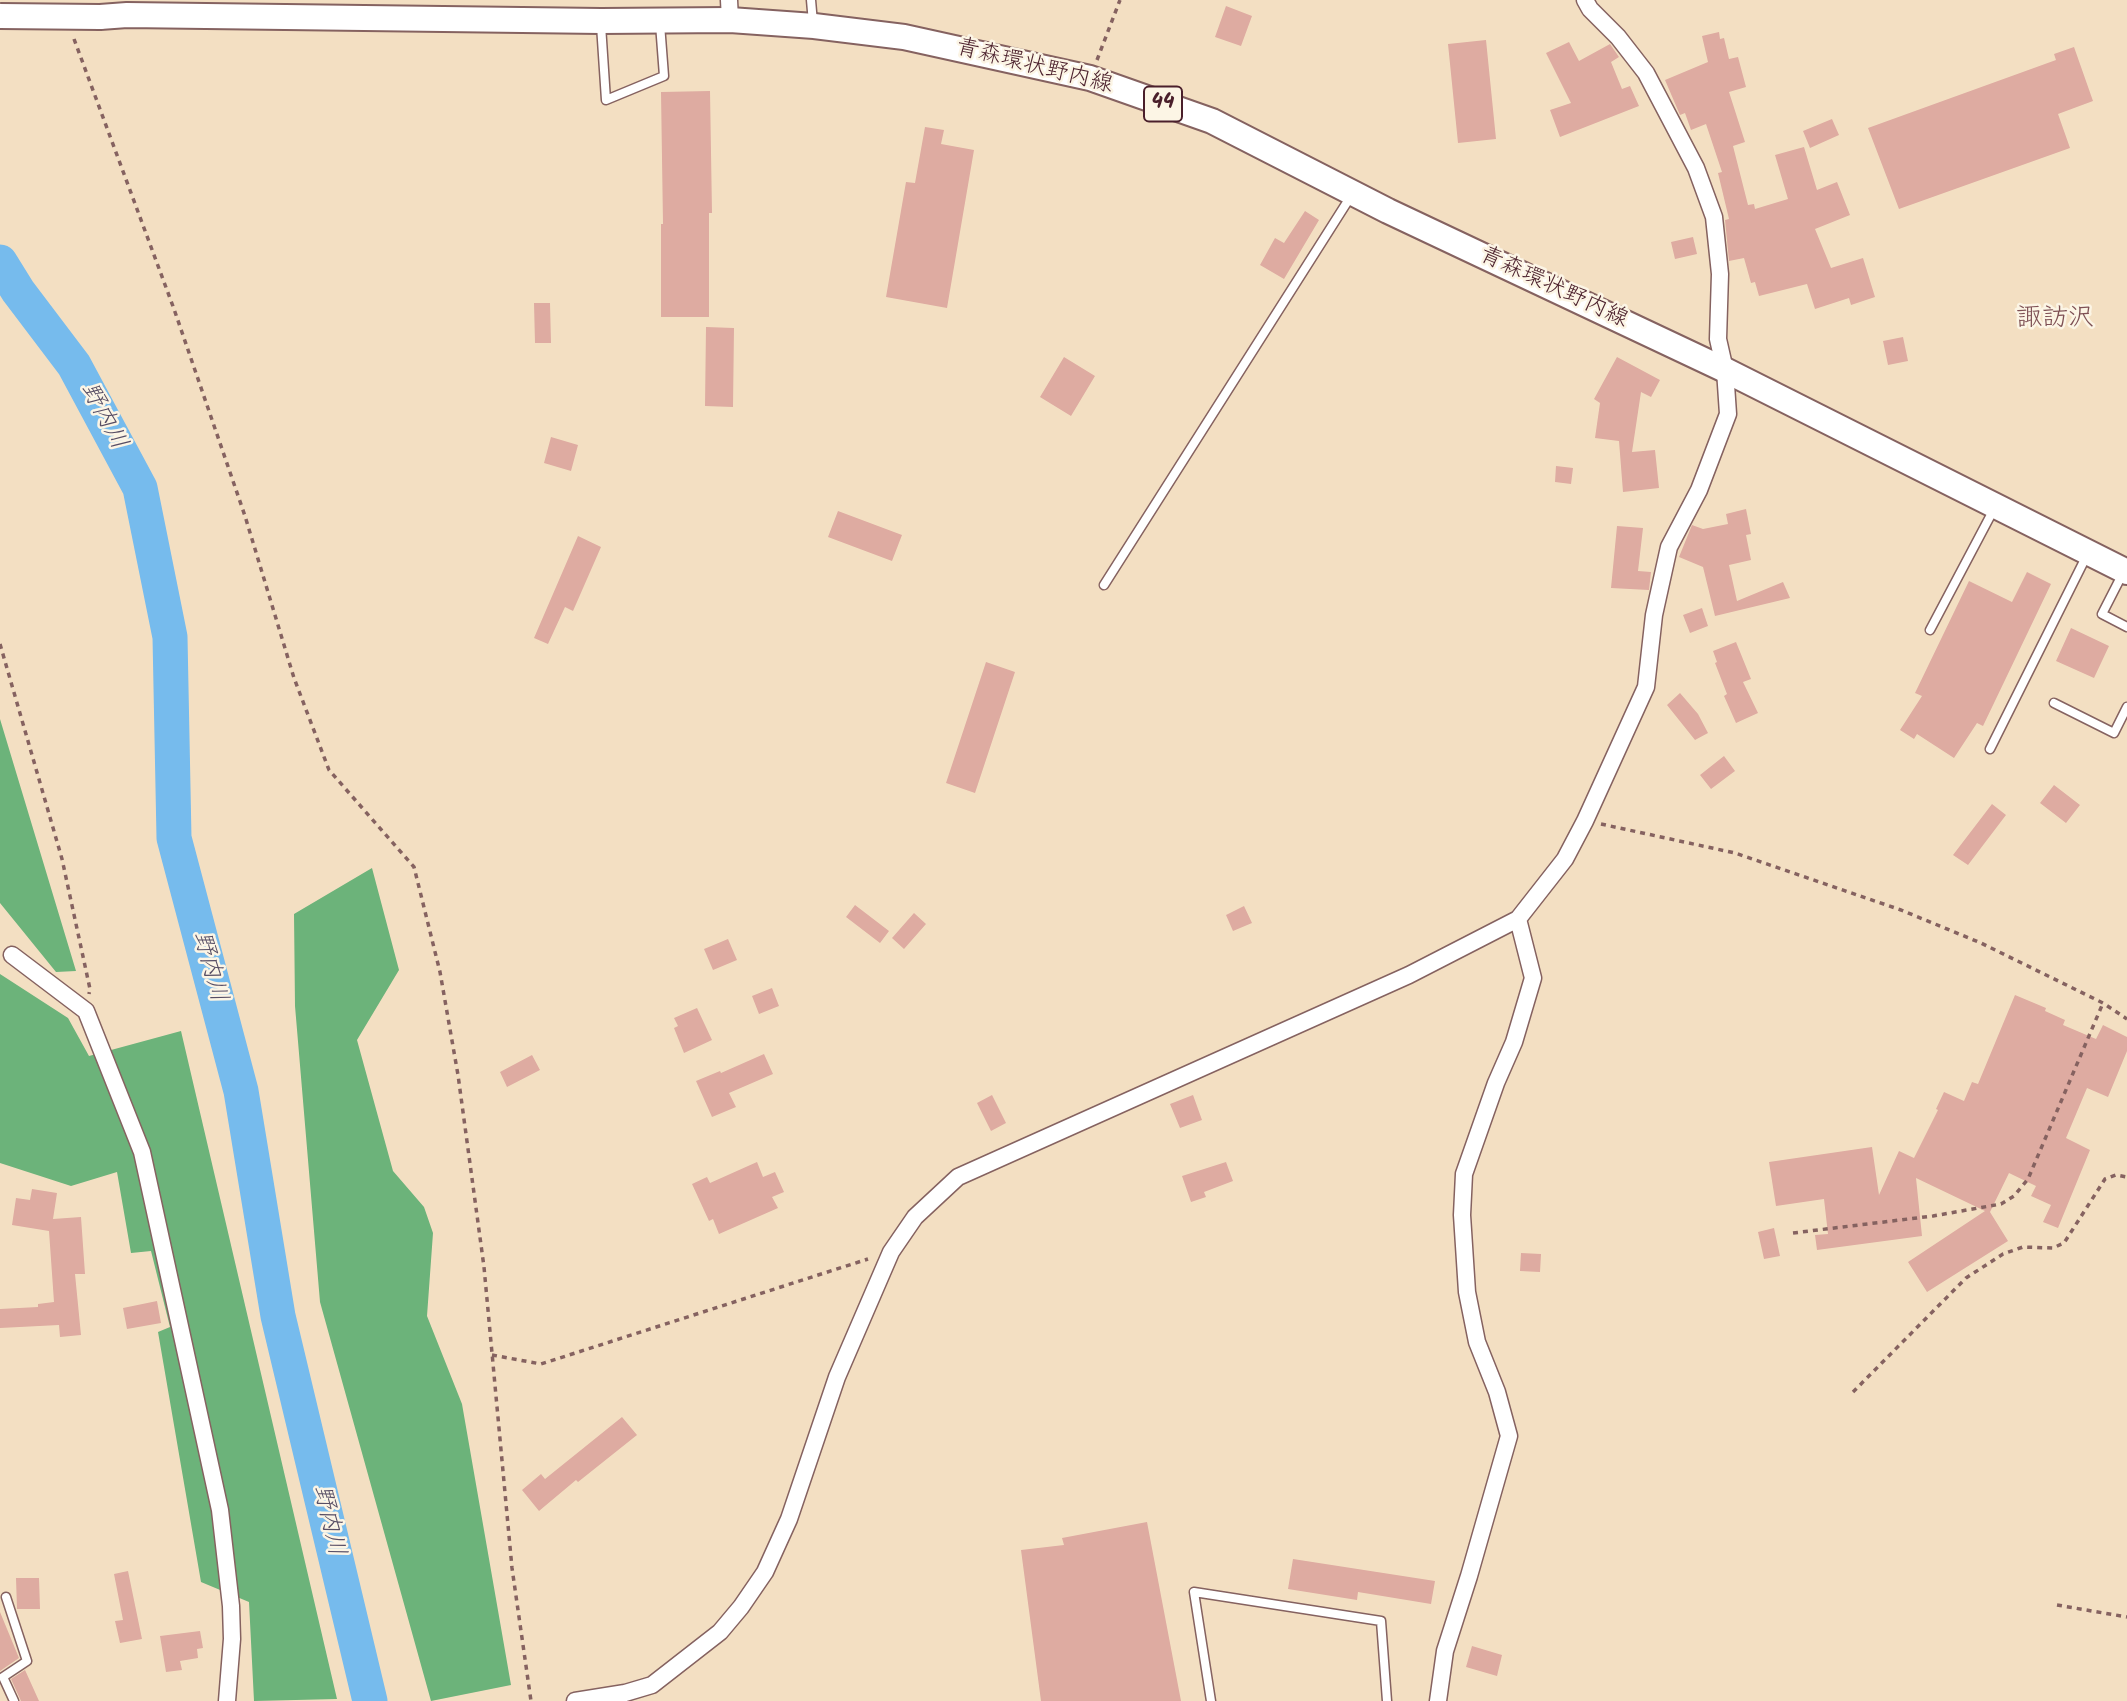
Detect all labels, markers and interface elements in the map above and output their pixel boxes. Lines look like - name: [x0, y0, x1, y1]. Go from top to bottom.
- street label: 青森環状野内線: [953, 35, 1115, 101]
- road number: 44: [1144, 86, 1182, 122]
- street label: 青森環状野内線: [1474, 242, 1632, 336]
- district label: 諏訪沢: [2016, 305, 2094, 337]
- water label: 野内川: [72, 378, 132, 456]
- water label: 野内川: [185, 928, 231, 1006]
- water label: 野内川: [305, 1483, 349, 1559]

